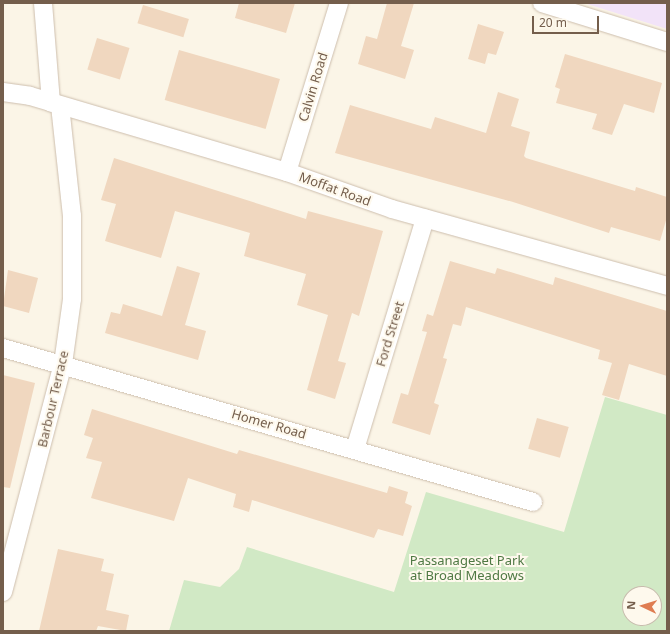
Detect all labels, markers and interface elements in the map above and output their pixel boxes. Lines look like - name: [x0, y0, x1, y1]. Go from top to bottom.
- scale bar: [534, 8, 601, 34]
- text: 20 m: [539, 14, 567, 31]
- street label: Calvin Road: [295, 51, 331, 123]
- street label: Moffat Road: [297, 169, 373, 209]
- street label: Ford Street: [373, 299, 407, 369]
- street label: Barbour Terrace: [34, 349, 72, 449]
- street label: Homer Road: [230, 406, 308, 442]
- park label: Passanageset Park at Broad Meadows: [410, 553, 524, 584]
- north arrow: [622, 586, 662, 626]
- text: N: [623, 600, 638, 610]

